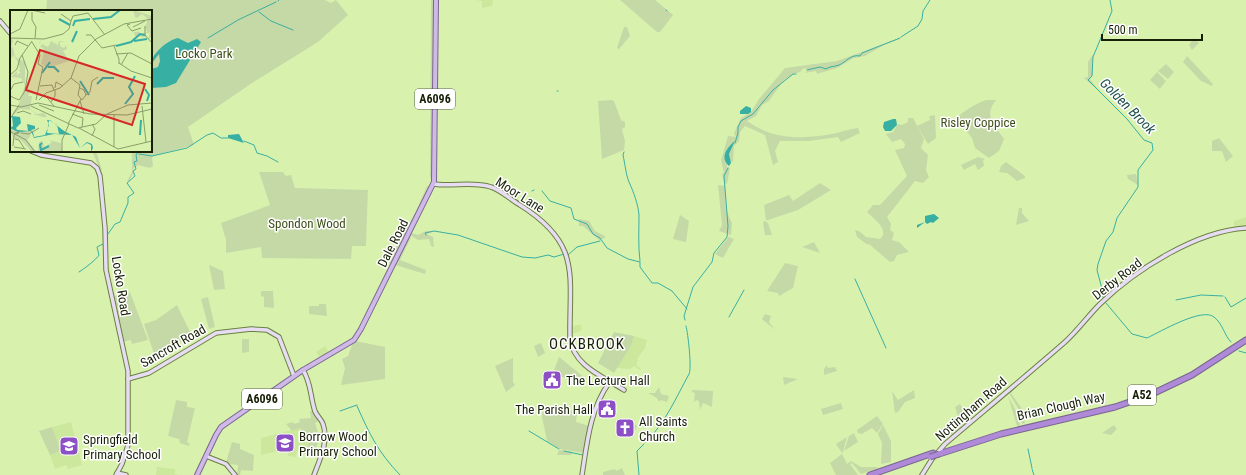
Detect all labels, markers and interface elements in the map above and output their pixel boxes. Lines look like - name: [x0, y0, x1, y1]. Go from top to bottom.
- inset map: [10, 10, 152, 152]
- scale bar: [1102, 16, 1202, 42]
- text: 500 m: [1108, 23, 1138, 37]
- park label: Locko Park: [175, 46, 233, 61]
- water label: Golden Brook: [1097, 75, 1160, 138]
- road number: A6096: [415, 89, 455, 109]
- park label: Risley Coppice: [940, 115, 1016, 130]
- street label: Moor Lane: [493, 174, 547, 216]
- park label: Spondon Wood: [268, 216, 346, 231]
- street label: Dale Road: [375, 217, 411, 269]
- street label: Locko Road: [109, 255, 133, 317]
- street label: Derby Road: [1089, 255, 1145, 303]
- street label: Sancroft Road: [138, 321, 208, 371]
- district label: OCKBROOK: [549, 335, 625, 353]
- public building icon: The Lecture Hall: [541, 369, 563, 391]
- place label: The Lecture Hall: [566, 373, 650, 388]
- street label: Nottingham Road: [932, 374, 1010, 444]
- road number: A52: [1128, 385, 1156, 405]
- street label: Brian Clough Way: [1016, 388, 1107, 423]
- road number: A6096: [242, 389, 282, 409]
- public building icon: The Parish Hall: [596, 398, 618, 420]
- place label: The Parish Hall: [515, 402, 593, 417]
- place label: All Saints Church: [639, 414, 688, 444]
- church icon: All Saints Church: [614, 417, 636, 439]
- place label: Borrow Wood Primary School: [299, 429, 377, 459]
- place label: Springfield Primary School: [83, 432, 161, 462]
- school or university icon: Borrow Wood Primary School: [274, 432, 296, 454]
- school or university icon: Springfield Primary School: [58, 435, 80, 457]

